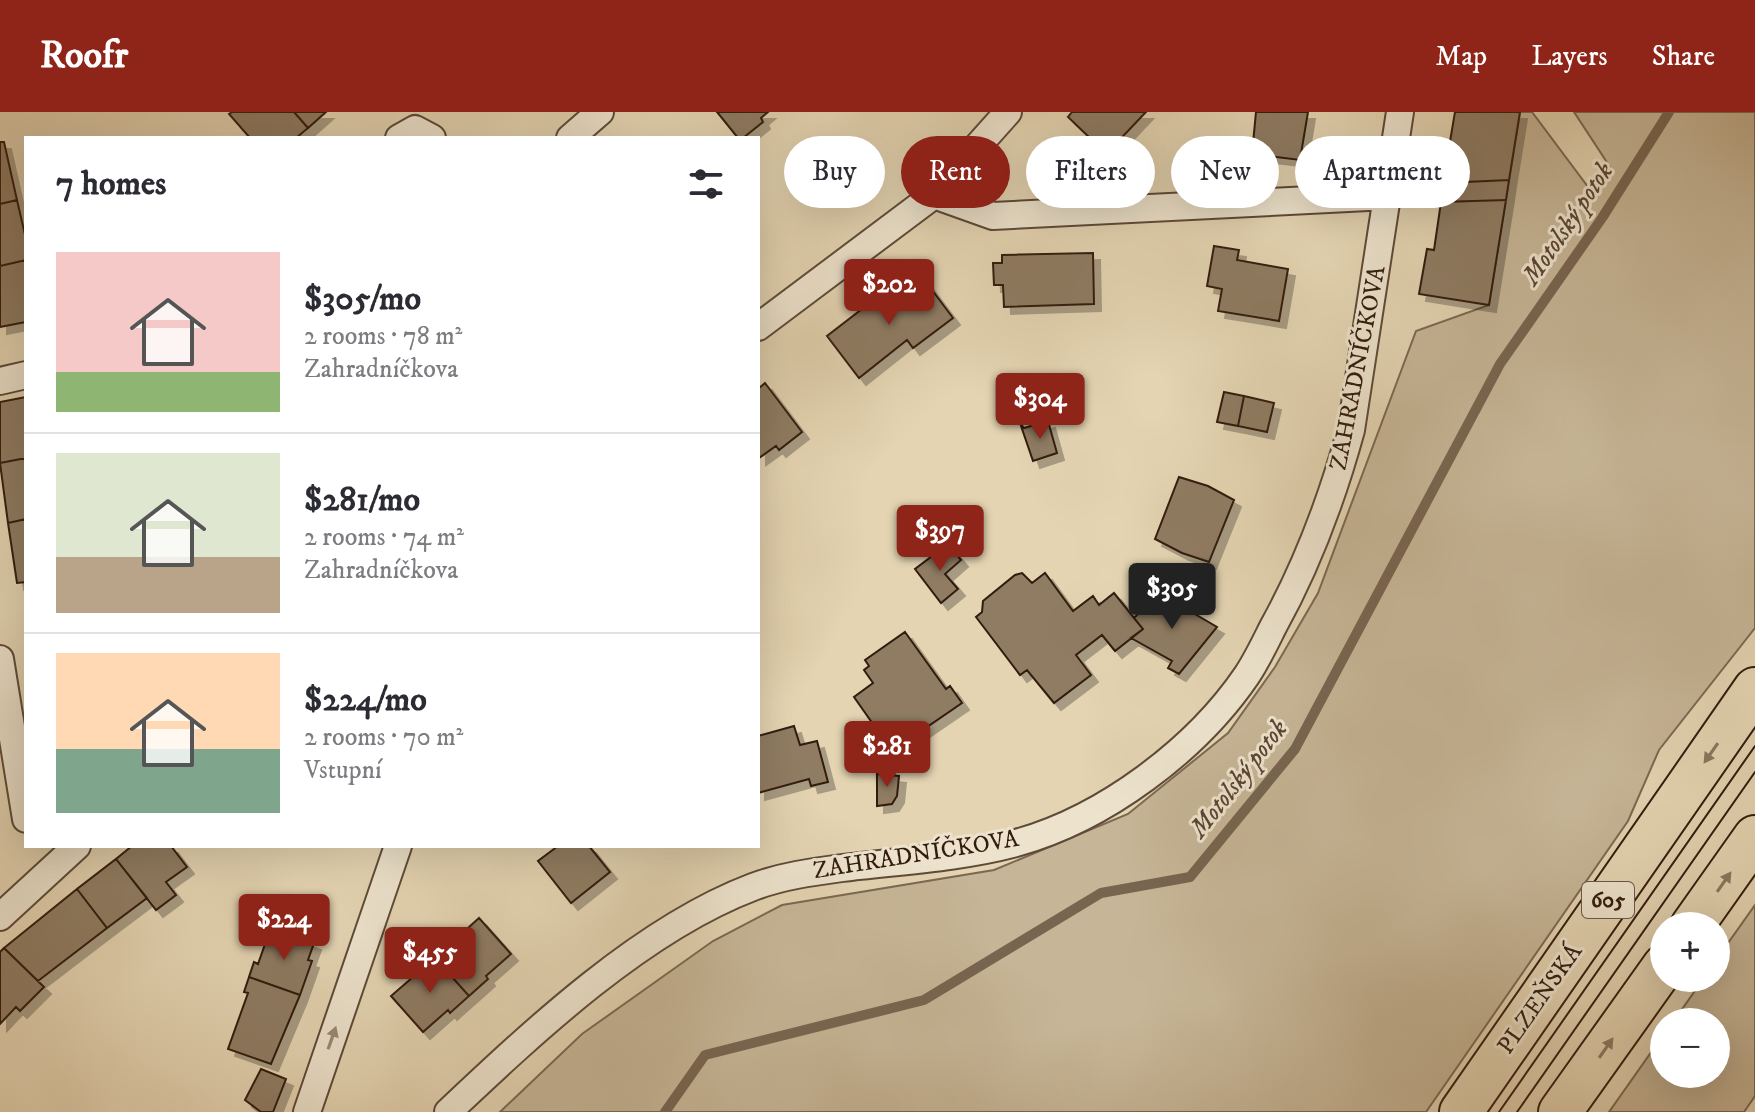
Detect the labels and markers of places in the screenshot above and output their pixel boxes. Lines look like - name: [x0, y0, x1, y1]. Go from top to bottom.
- pin: $202: [842, 259, 936, 327]
- pin: $304: [993, 373, 1087, 441]
- pin: $397: [893, 505, 987, 573]
- pin: $305: [1125, 563, 1219, 631]
- pin: $281: [840, 721, 934, 789]
- pin: $224: [237, 894, 331, 962]
- pin: $455: [383, 927, 477, 995]

